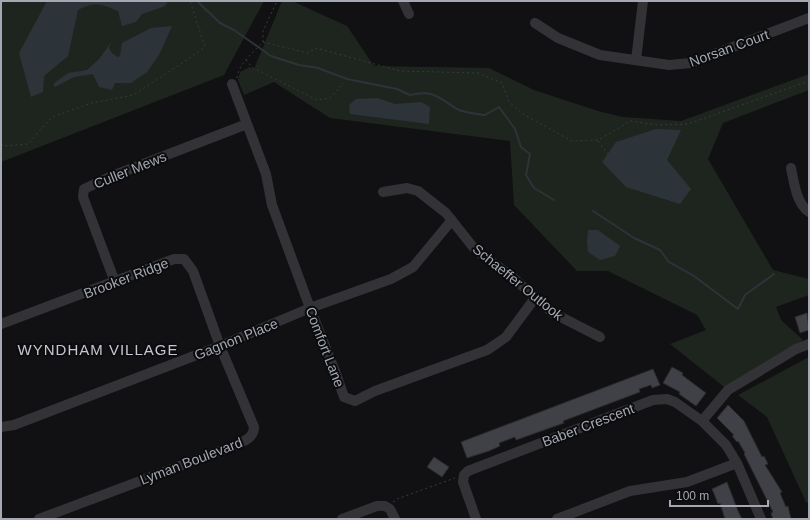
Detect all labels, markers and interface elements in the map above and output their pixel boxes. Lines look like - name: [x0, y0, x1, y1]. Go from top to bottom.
- street label: Norsan Court: [687, 26, 771, 70]
- street label: Culler Mews: [91, 148, 169, 192]
- street label: Schaeffer Outlook: [470, 241, 567, 324]
- street label: Brooker Ridge: [81, 254, 171, 302]
- street label: Comfort Lane: [302, 305, 348, 390]
- street label: Gagnon Place: [192, 315, 280, 363]
- district label: WYNDHAM VILLAGE: [18, 341, 178, 358]
- street label: Baber Crescent: [540, 400, 636, 450]
- street label: Lyman Boulevard: [138, 434, 244, 488]
- scale bar: [670, 482, 768, 508]
- text: 100 m: [676, 489, 709, 503]

